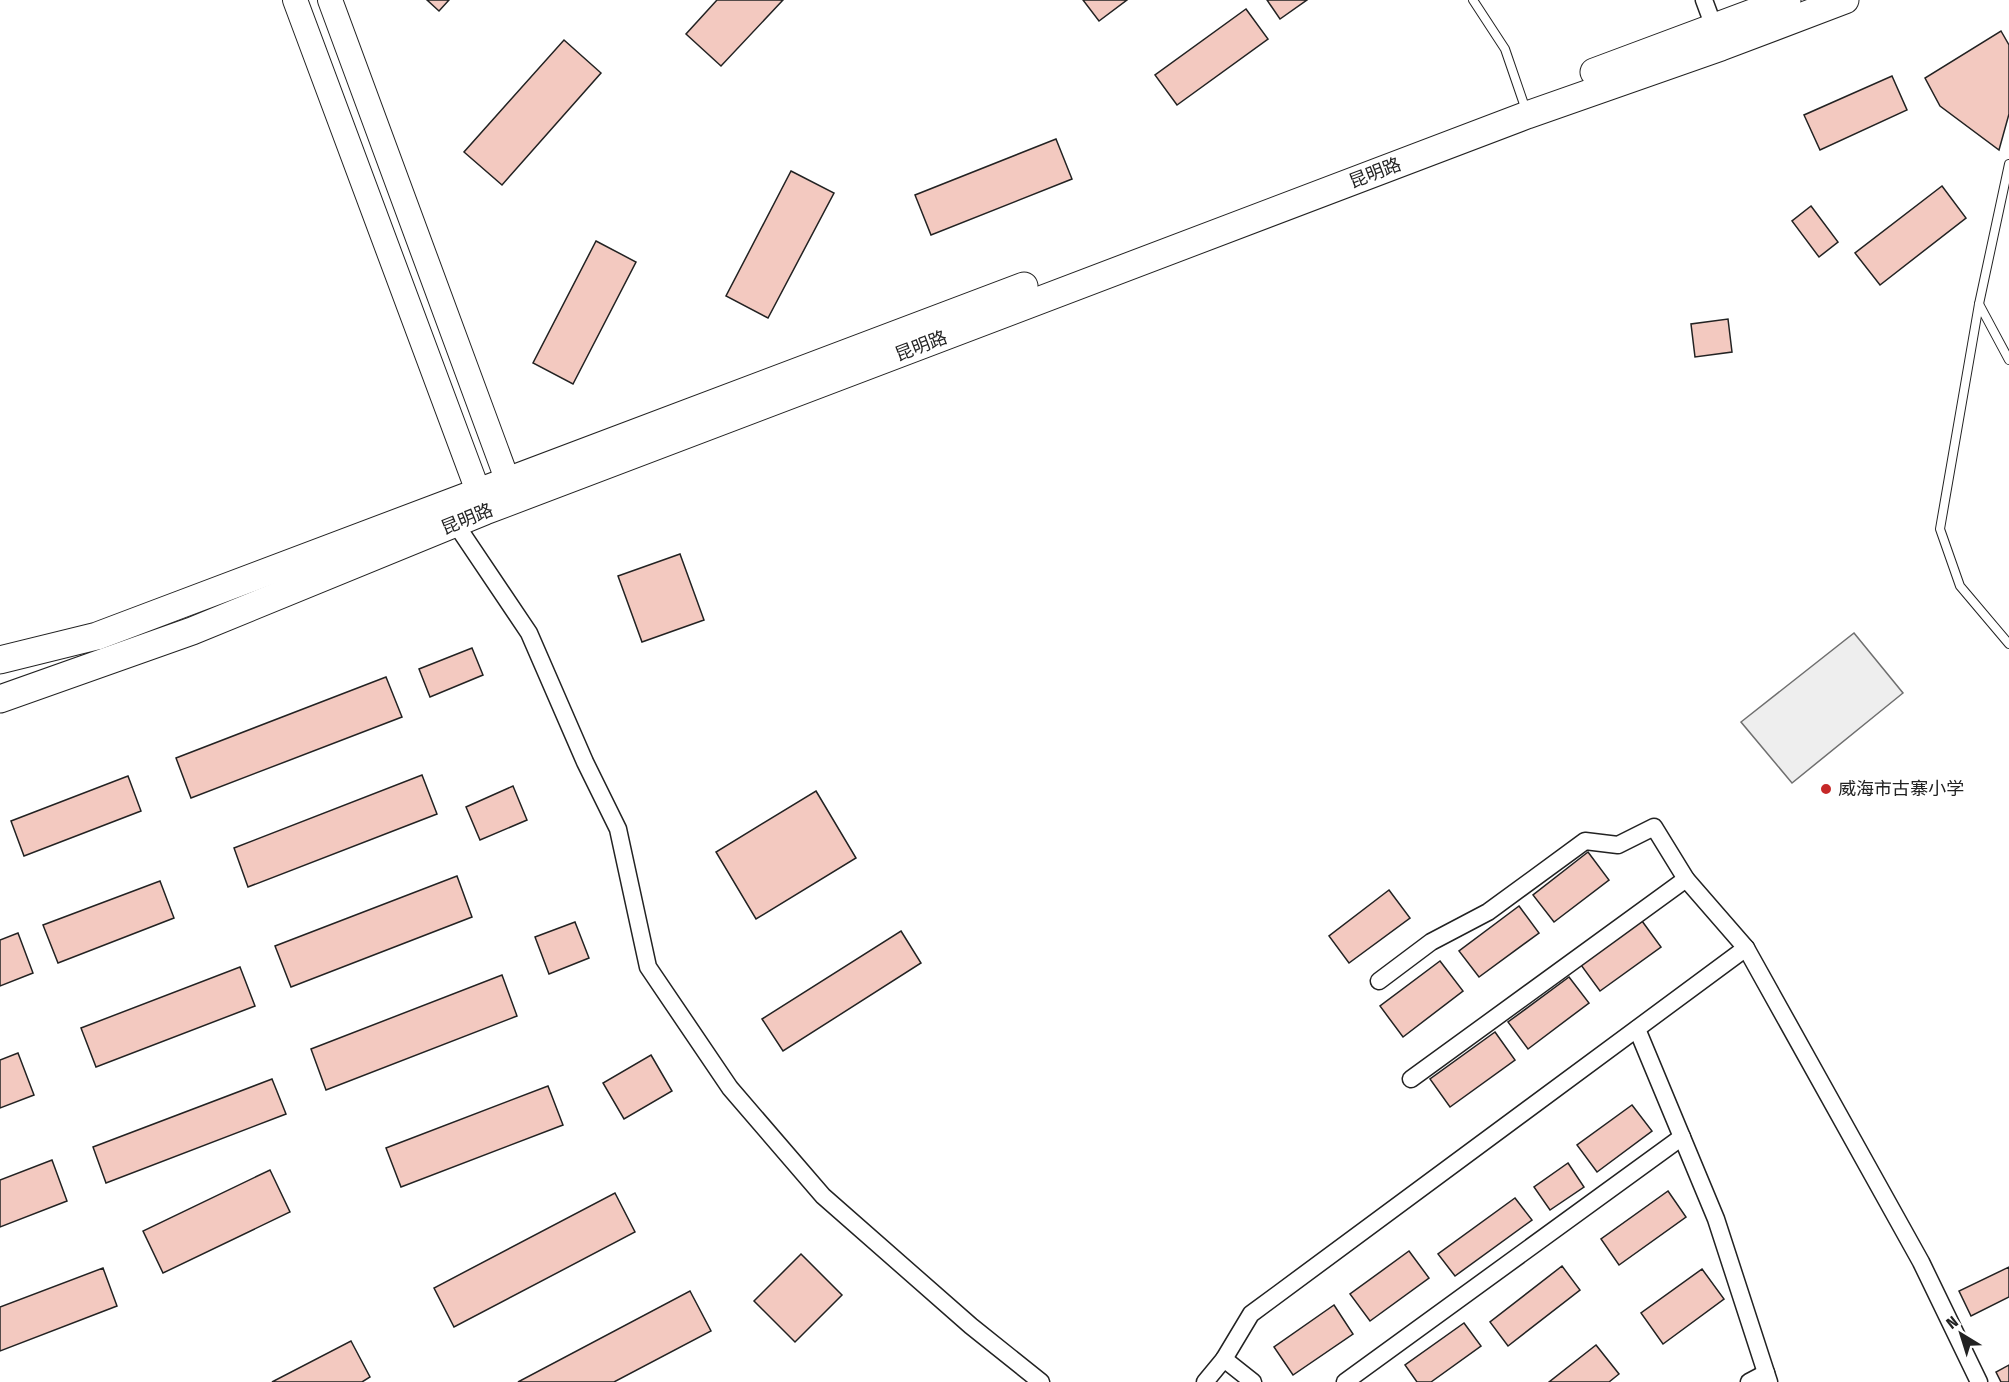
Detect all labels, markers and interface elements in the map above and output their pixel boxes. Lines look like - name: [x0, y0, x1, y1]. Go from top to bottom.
- street label: 昆明路: [1346, 153, 1404, 193]
- street label: 昆明路: [892, 326, 950, 366]
- street label: 昆明路: [438, 499, 496, 539]
- place label: 威海市古寨小学: [1838, 778, 1964, 800]
- marker: 威海市古寨小学: [1819, 782, 1833, 796]
- north arrow: [1931, 1304, 1991, 1364]
- text: N: [1942, 1312, 1962, 1333]

